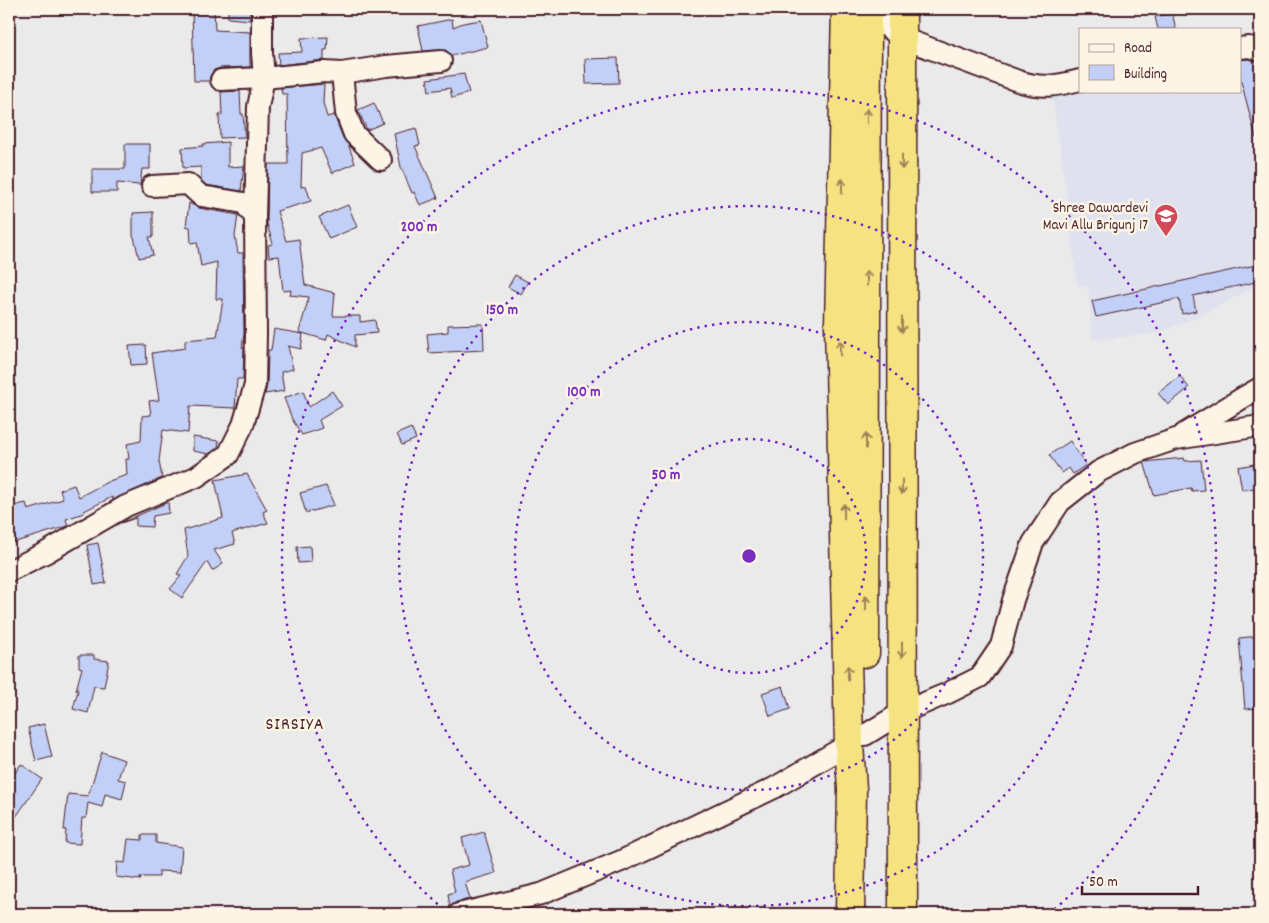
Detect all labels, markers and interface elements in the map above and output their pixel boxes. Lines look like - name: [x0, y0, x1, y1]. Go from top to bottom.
- legend: [1079, 28, 1242, 92]
- text: Road: [1124, 38, 1152, 60]
- text: Building: [1124, 64, 1167, 86]
- one-way arrow: [862, 108, 872, 124]
- one-way arrow: [897, 154, 907, 170]
- one-way arrow: [838, 178, 847, 194]
- place label: Shree Dawardevi Mavi Allu Brigunj 17: [1043, 198, 1148, 237]
- school or university icon: Shree Dawardevi Mavi Allu Brigunj 17: [1153, 203, 1179, 237]
- text: 200 m: [401, 217, 437, 239]
- one-way arrow: [862, 270, 871, 286]
- text: 150 m: [486, 300, 518, 322]
- one-way arrow: [897, 316, 907, 333]
- one-way arrow: [835, 340, 845, 356]
- text: 100 m: [567, 382, 601, 404]
- one-way arrow: [861, 433, 871, 449]
- text: 50 m: [652, 465, 680, 487]
- one-way arrow: [897, 479, 907, 495]
- one-way arrow: [839, 503, 849, 519]
- centre of rings: [740, 547, 758, 565]
- one-way arrow: [861, 595, 870, 611]
- one-way arrow: [897, 642, 907, 658]
- one-way arrow: [843, 665, 852, 681]
- district label: SIRSIYA: [265, 713, 325, 738]
- scale bar: [1082, 863, 1198, 895]
- text: 50 m: [1089, 872, 1118, 894]

